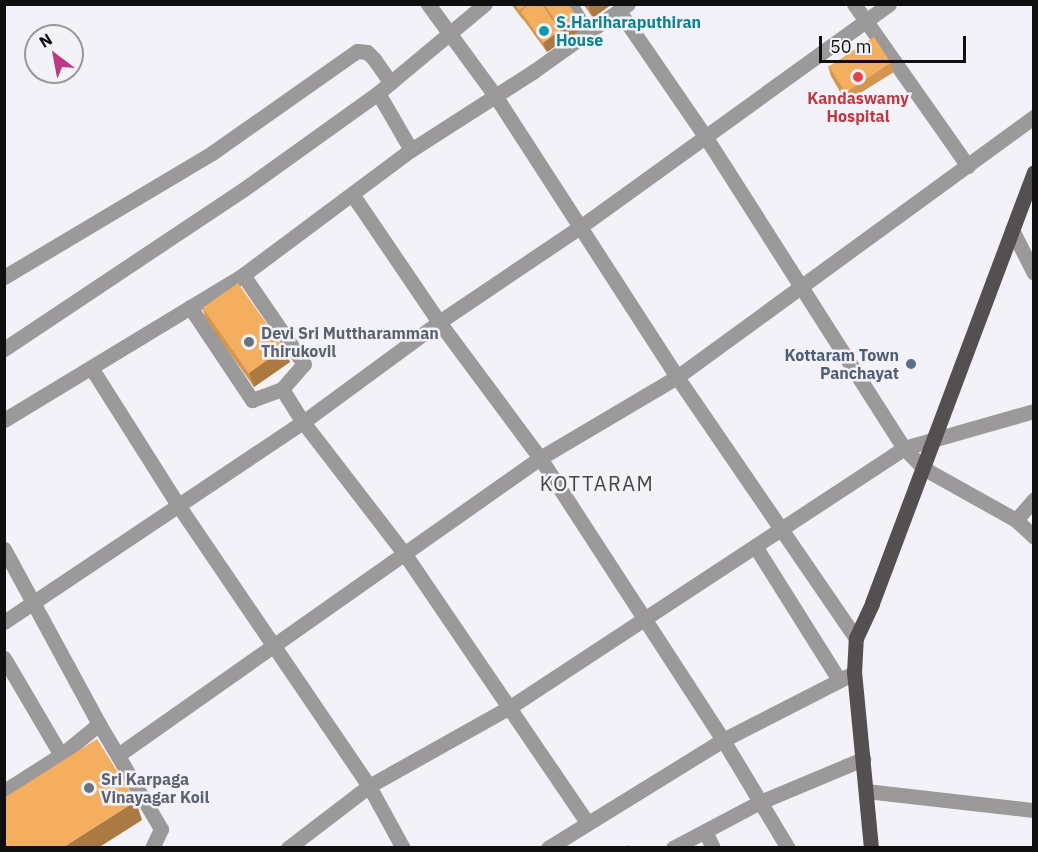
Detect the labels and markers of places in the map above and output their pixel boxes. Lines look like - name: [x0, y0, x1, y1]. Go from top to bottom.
- place label: S.Hariharaputhiran House: [556, 12, 701, 50]
- marker: S.Hariharaputhiran House: [537, 24, 551, 38]
- marker: Kandaswamy Hospital: [849, 68, 867, 86]
- place label: Kandaswamy Hospital: [807, 88, 909, 126]
- place label: Devi Sri Muttharamman Thirukovil: [261, 323, 439, 361]
- marker: Devi Sri Muttharamman Thirukovil: [242, 335, 256, 349]
- place label: Kottaram Town Panchayat: [784, 345, 899, 383]
- marker: Kottaram Town Panchayat: [904, 357, 918, 371]
- place label: Sri Karpaga Vinayagar Koil: [101, 769, 209, 807]
- marker: Sri Karpaga Vinayagar Koil: [82, 781, 96, 795]

